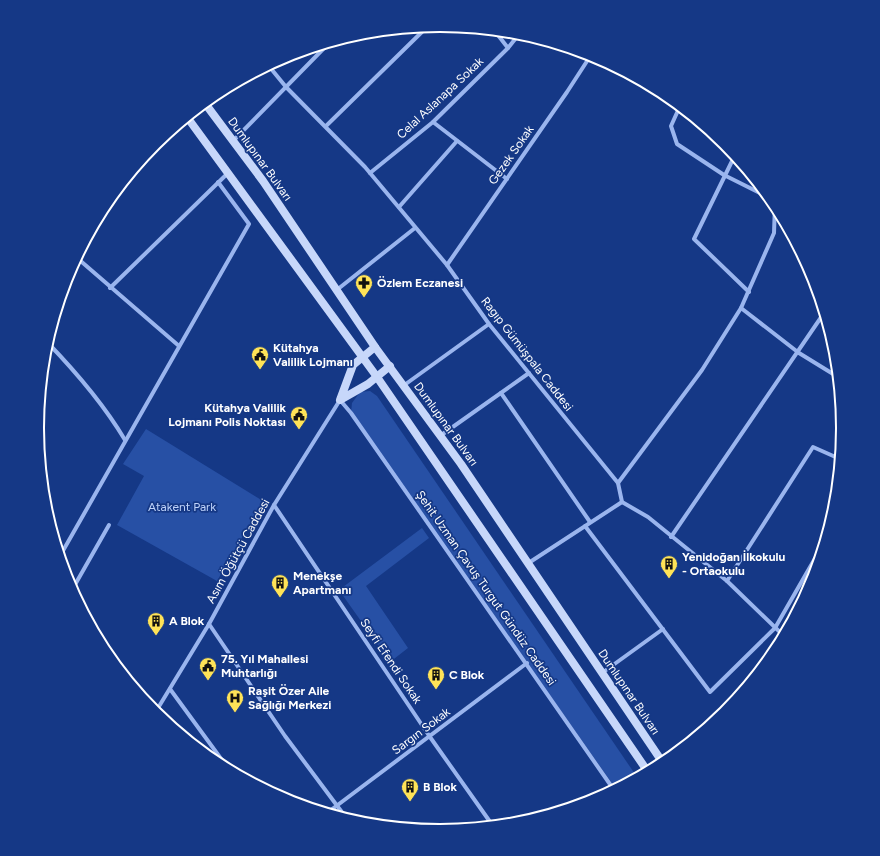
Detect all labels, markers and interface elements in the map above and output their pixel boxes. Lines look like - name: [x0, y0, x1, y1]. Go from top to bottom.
- street label: Celal Aslanapa Sokak: [394, 54, 486, 142]
- street label: Dumlupınar Bulvarı: [225, 114, 295, 204]
- street label: Gezek Sokak: [486, 123, 537, 187]
- pharmacy icon: Özlem Eczanesi: [354, 273, 374, 298]
- place label: Özlem Eczanesi: [377, 276, 463, 290]
- street label: Ragıp Gümüşpala Caddesi: [478, 294, 576, 414]
- place label: Kütahya Valilik Lojmanı: [273, 341, 353, 369]
- public building icon: Kütahya Valilik Lojmanı: [250, 345, 270, 370]
- street label: Dumlupınar Bulvarı: [411, 379, 481, 469]
- place label: Kütahya Valilik Lojmanı Polis Noktası: [168, 401, 287, 429]
- public building icon: Kütahya Valilik Lojmanı Polis Noktası: [289, 405, 309, 430]
- street label: Şehit Uzman Çavuş Turgut Gündüz Caddesi: [413, 488, 559, 688]
- street label: Asım Öğütçü Caddesi: [203, 496, 273, 606]
- park label: Atakent Park: [148, 500, 216, 514]
- place label: Yenidoğan İlkokulu - Ortaokulu: [682, 550, 785, 578]
- building icon: Yenidoğan İlkokulu - Ortaokulu: [659, 554, 679, 579]
- place label: Menekşe Apartmanı: [293, 569, 351, 597]
- building icon: Menekşe Apartmanı: [270, 573, 290, 598]
- building icon: A Blok: [146, 611, 166, 636]
- place label: A Blok: [169, 614, 205, 628]
- street label: Seyfi Efendi Sokak: [357, 616, 425, 706]
- street label: Dumlupınar Bulvarı: [595, 647, 663, 737]
- place label: 75. Yıl Mahallesi Muhtarlığı: [221, 652, 308, 680]
- public building icon: 75. Yıl Mahallesi Muhtarlığı: [198, 656, 218, 681]
- building icon: C Blok: [426, 665, 446, 690]
- place label: C Blok: [449, 668, 485, 682]
- place label: Raşit Özer Aile Sağlığı Merkezi: [248, 684, 331, 712]
- hospital icon: Raşit Özer Aile Sağlığı Merkezi: [225, 688, 245, 713]
- street label: Sargın Sokak: [389, 705, 453, 757]
- building icon: B Blok: [400, 777, 420, 802]
- place label: B Blok: [423, 780, 457, 794]

